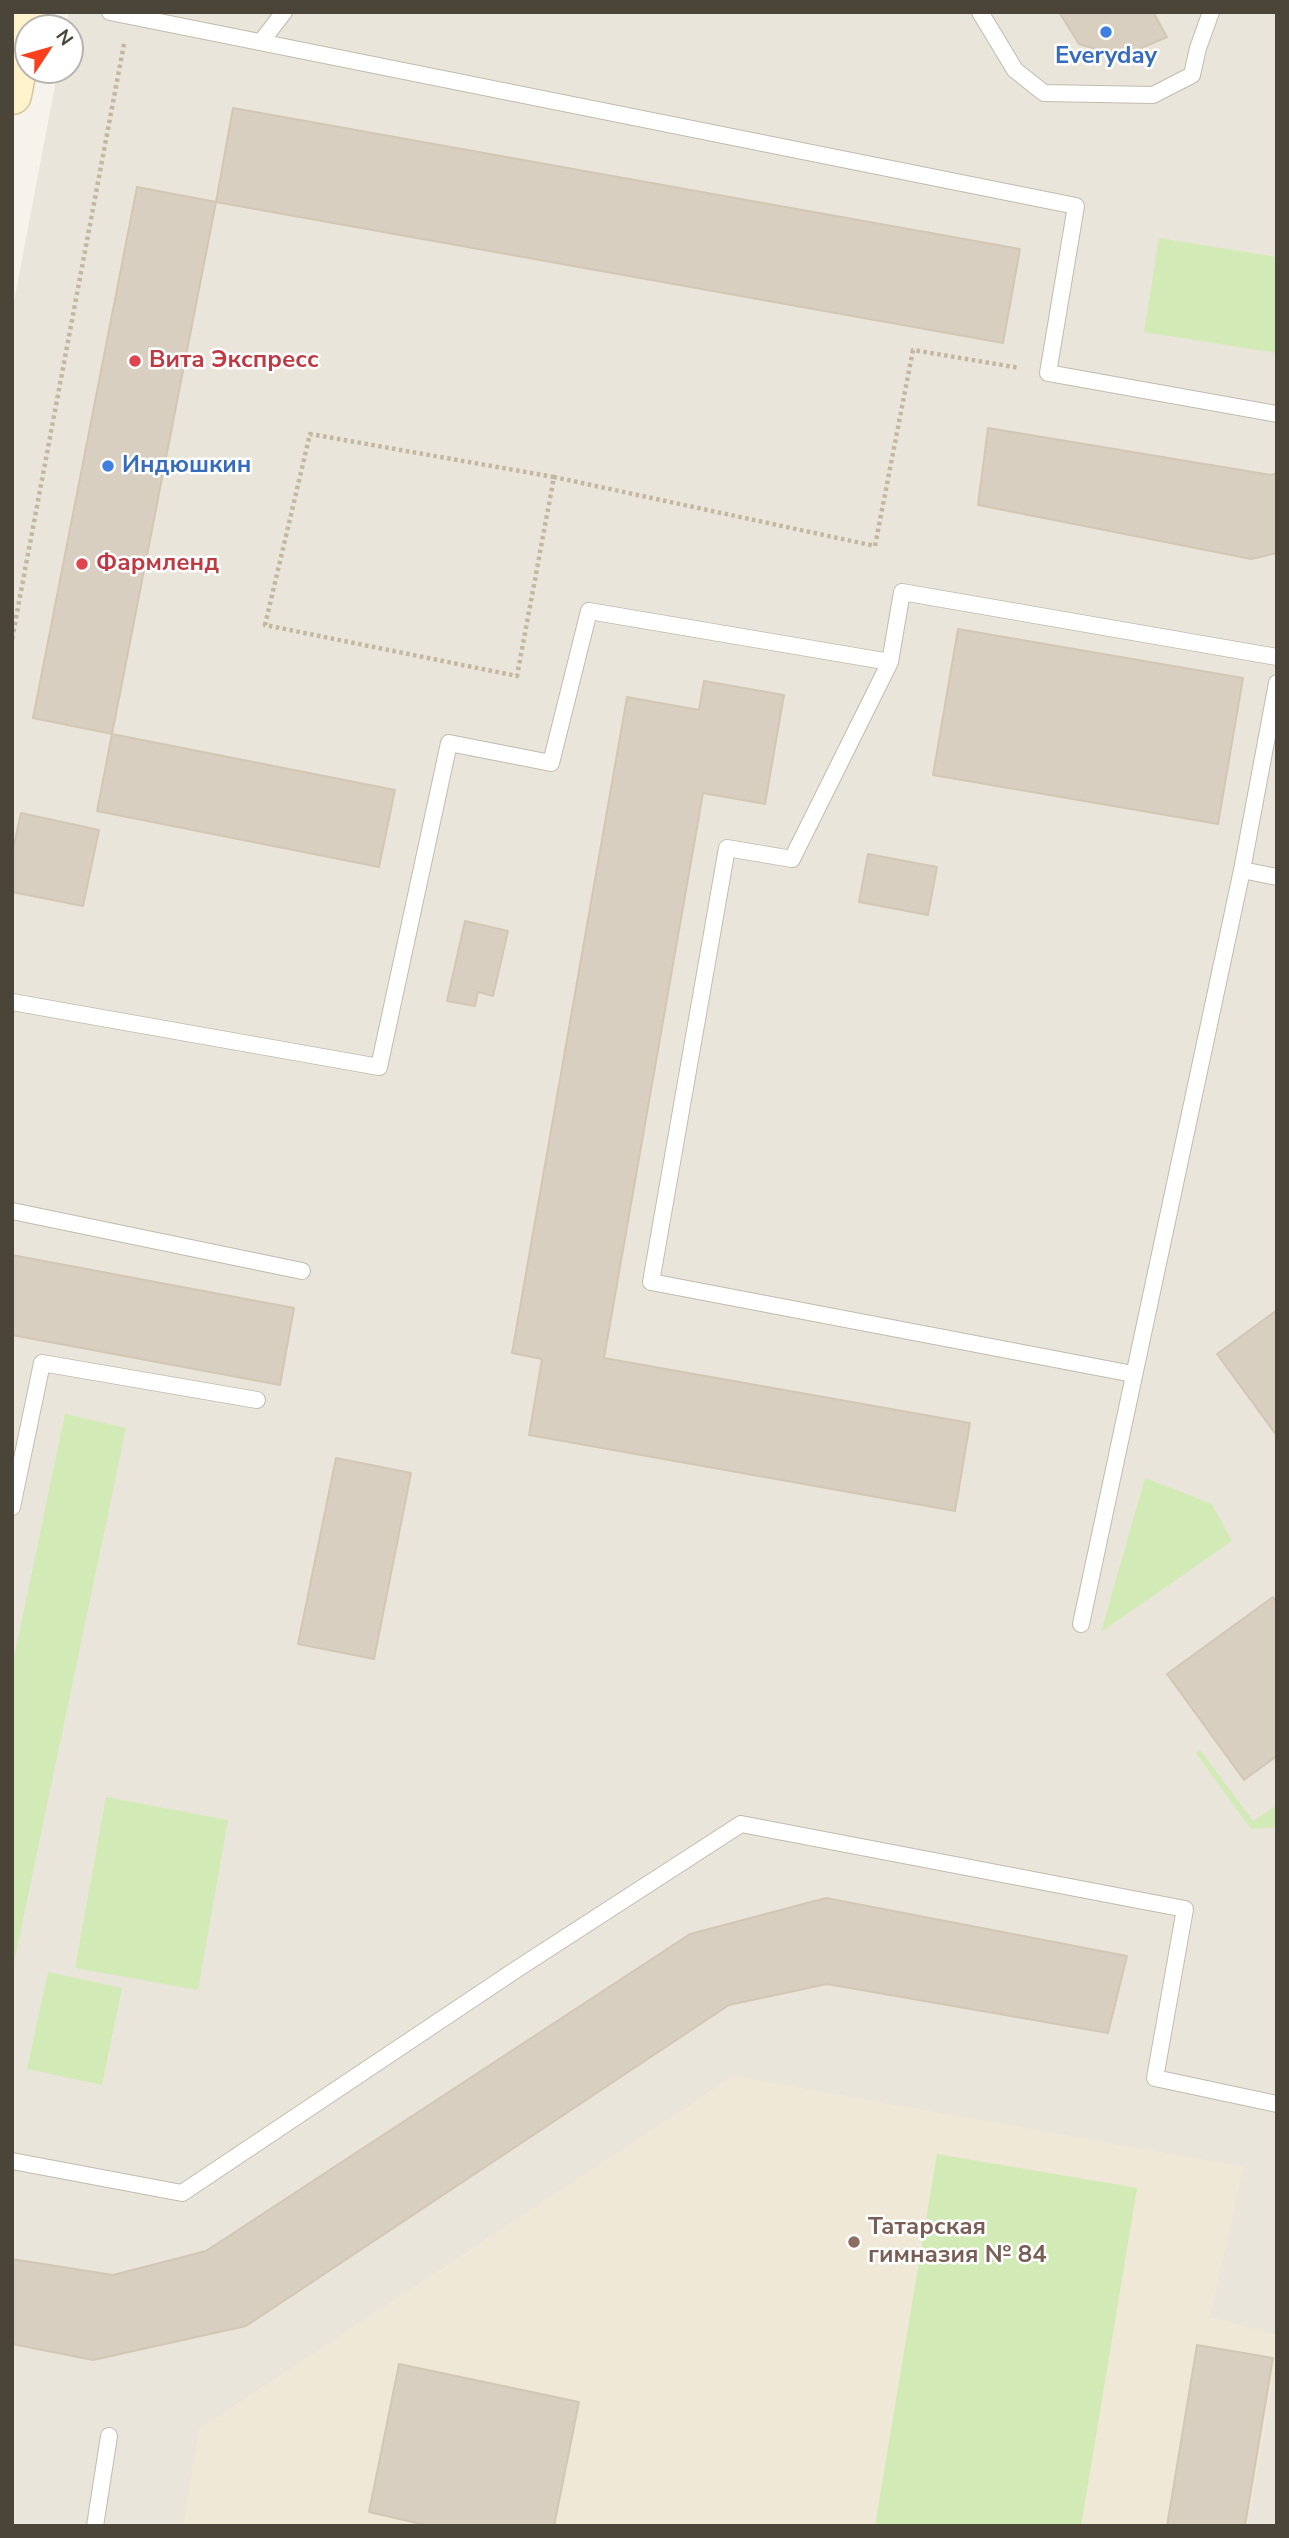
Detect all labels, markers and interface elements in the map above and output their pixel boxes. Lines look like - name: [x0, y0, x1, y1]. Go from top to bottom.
- north arrow: [14, 14, 84, 84]
- text: N: [50, 24, 79, 51]
- marker: Everyday: [1098, 24, 1114, 40]
- place label: Everyday: [1055, 43, 1157, 71]
- place label: Вита Экспресс: [149, 347, 319, 375]
- marker: Вита Экспресс: [127, 353, 143, 369]
- place label: Индюшкин: [122, 452, 251, 480]
- marker: Индюшкин: [100, 458, 116, 474]
- place label: Фармленд: [96, 550, 219, 578]
- marker: Фармленд: [74, 556, 90, 572]
- place label: Татарская гимназия № 84: [868, 2214, 1047, 2270]
- marker: Татарская гимназия № 84: [846, 2234, 862, 2250]

